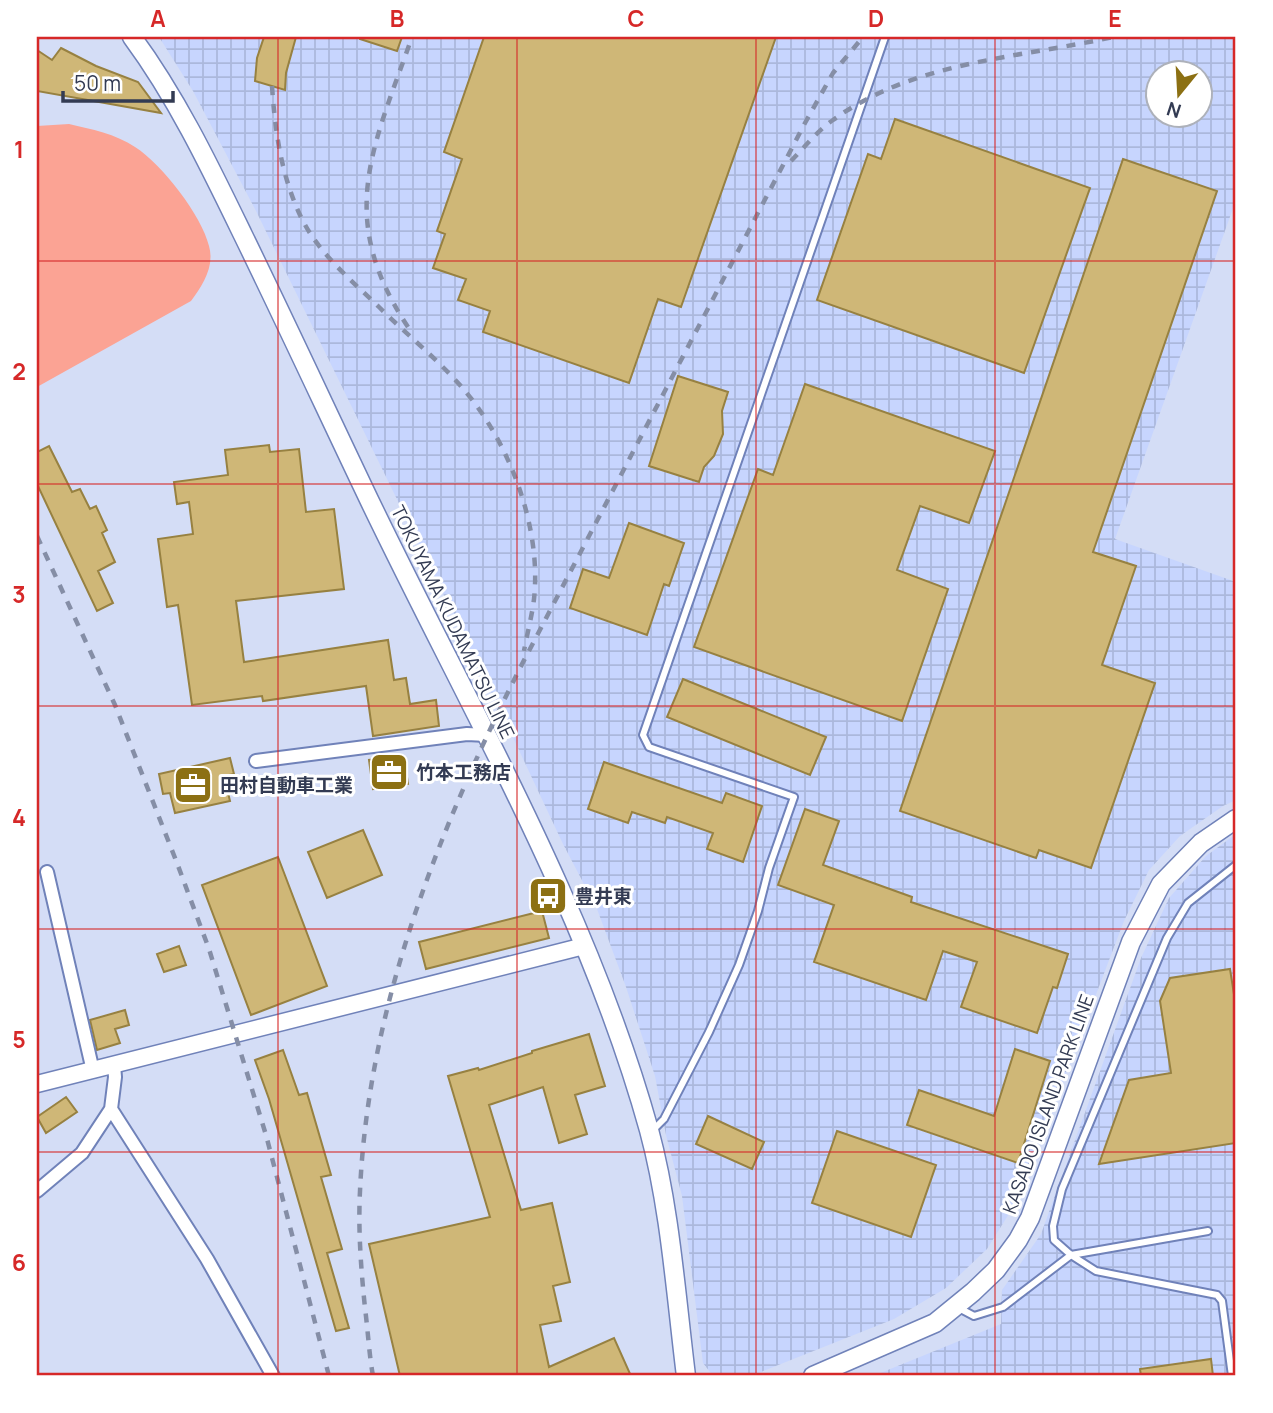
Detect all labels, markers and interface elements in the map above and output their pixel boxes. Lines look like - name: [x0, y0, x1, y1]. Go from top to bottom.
- text: A: [150, 2, 166, 34]
- text: B: [390, 2, 404, 34]
- text: C: [628, 2, 645, 34]
- text: D: [868, 2, 884, 34]
- text: E: [1108, 2, 1122, 34]
- scale bar: [63, 60, 173, 104]
- north arrow: [1144, 60, 1214, 130]
- text: 50 m: [74, 69, 121, 97]
- text: N: [1163, 96, 1184, 125]
- text: 1: [14, 133, 24, 165]
- text: 2: [12, 355, 26, 387]
- street label: TOKUYAMA KUDAMATSU LINE: [385, 501, 521, 743]
- text: 3: [12, 578, 26, 610]
- office icon: 竹本工務店: [368, 751, 410, 793]
- place label: 竹本工務店: [416, 759, 511, 785]
- office icon: 田村自動車工業: [172, 764, 214, 806]
- place label: 田村自動車工業: [220, 772, 353, 798]
- text: 4: [12, 801, 26, 833]
- bus stop icon: 豊井東: [527, 875, 569, 917]
- place label: 豊井東: [575, 883, 632, 909]
- street label: KASADO ISLAND PARK LINE: [996, 991, 1100, 1217]
- text: 5: [12, 1023, 26, 1055]
- text: 6: [12, 1246, 26, 1278]

